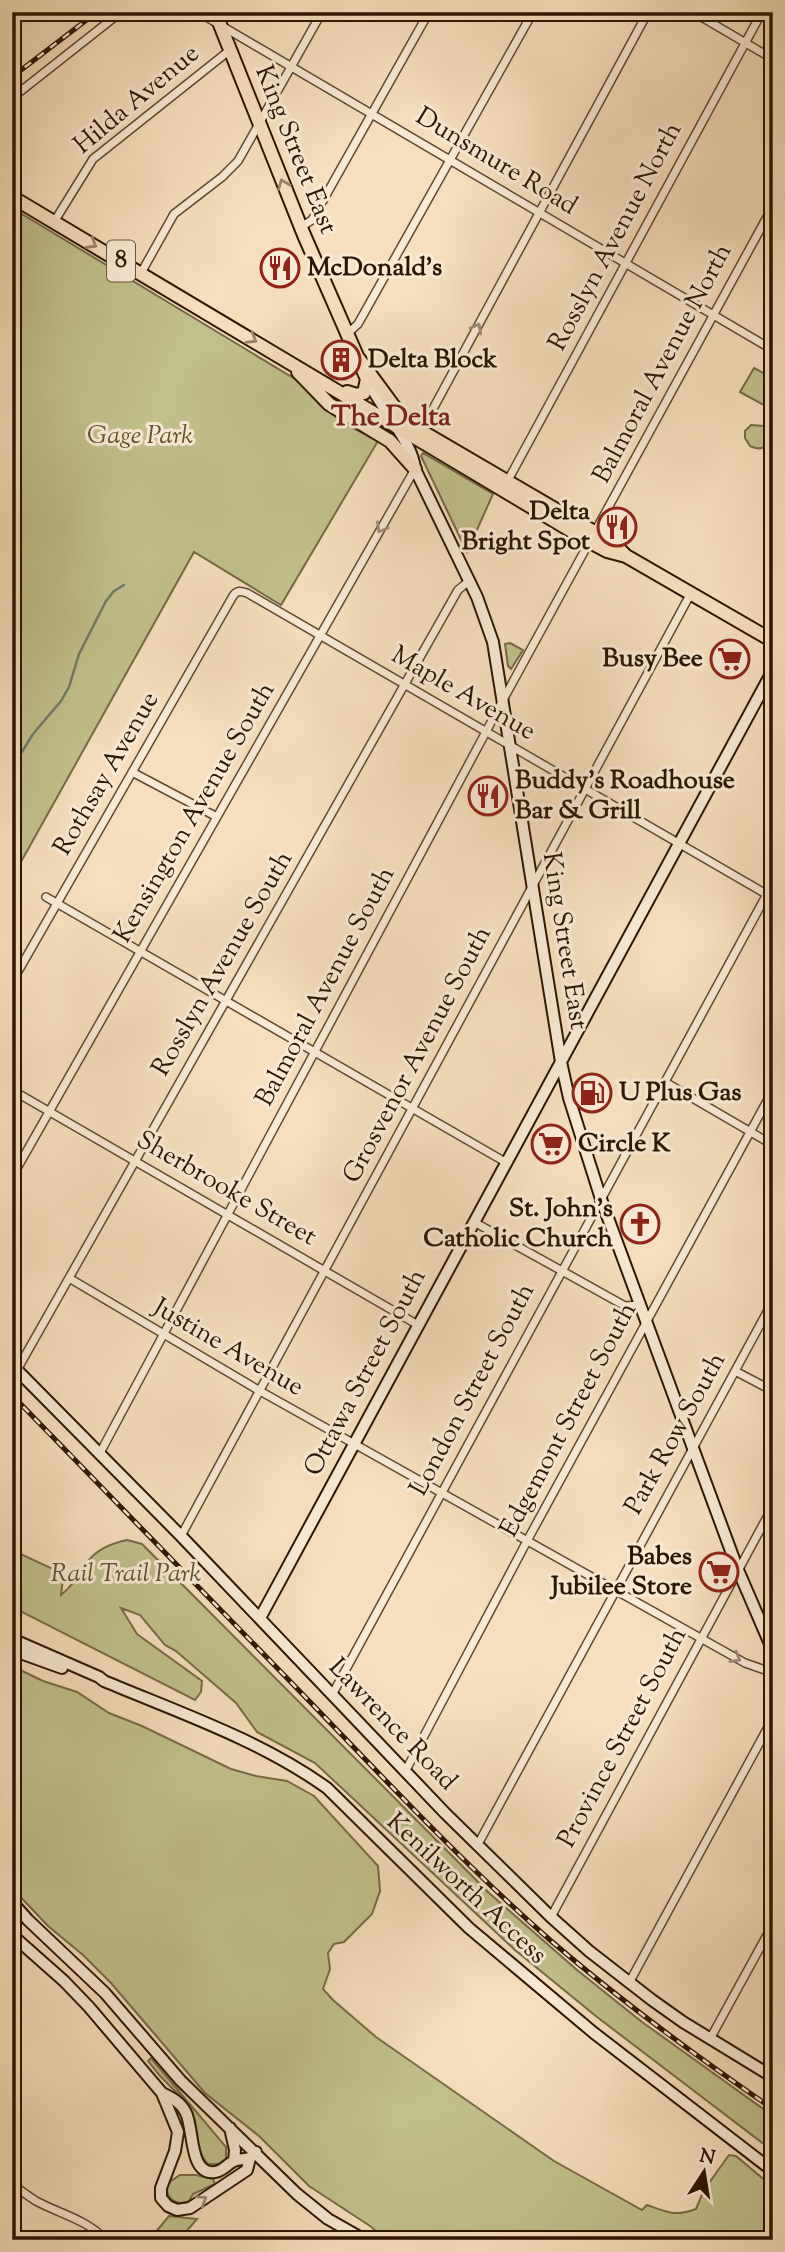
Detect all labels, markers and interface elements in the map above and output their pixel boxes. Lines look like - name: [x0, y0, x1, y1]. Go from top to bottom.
- street label: Hilda Avenue: [66, 36, 208, 164]
- street label: King Street East: [244, 60, 346, 240]
- street label: Dunsmure Road: [408, 99, 584, 225]
- street label: Rosslyn Avenue North: [540, 116, 692, 358]
- one-way arrow: [277, 178, 291, 191]
- one-way arrow: [85, 236, 98, 249]
- street label: Balmoral Avenue North: [584, 238, 742, 490]
- road number: 8: [107, 240, 135, 282]
- restaurant icon: McDonald's: [259, 247, 301, 289]
- place label: McDonald's: [307, 250, 442, 287]
- one-way arrow: [469, 322, 482, 335]
- one-way arrow: [244, 330, 257, 343]
- building icon: Delta Block: [320, 339, 362, 381]
- place label: Delta Block: [368, 342, 498, 379]
- district label: The Delta: [331, 398, 451, 438]
- park label: Gage Park: [87, 418, 193, 455]
- place label: Delta Bright Spot: [462, 494, 590, 561]
- restaurant icon: Delta Bright Spot: [596, 506, 638, 548]
- one-way arrow: [376, 521, 389, 534]
- street label: Maple Avenue: [384, 638, 542, 750]
- supermarket icon: Busy Bee: [709, 638, 751, 680]
- place label: Busy Bee: [602, 641, 703, 678]
- street label: Kensington Avenue South: [105, 676, 285, 950]
- street label: Rothsay Avenue: [45, 685, 169, 863]
- place label: Buddy's Roadhouse Bar & Grill: [515, 763, 735, 830]
- restaurant icon: Buddy's Roadhouse Bar & Grill: [467, 775, 509, 817]
- street label: Rosslyn Avenue South: [143, 844, 303, 1084]
- street label: King Street East: [532, 850, 596, 1032]
- street label: Balmoral Avenue South: [247, 860, 405, 1114]
- street label: Grosvenor Avenue South: [334, 920, 502, 1190]
- fuel station icon: U Plus Gas: [571, 1072, 613, 1114]
- place label: U Plus Gas: [619, 1075, 742, 1112]
- street label: Sherbrooke Street: [129, 1122, 323, 1256]
- supermarket icon: Circle K: [530, 1123, 572, 1165]
- place label: Circle K: [578, 1126, 671, 1163]
- place label: St. John's Catholic Church: [423, 1191, 614, 1258]
- church icon: St. John's Catholic Church: [619, 1203, 661, 1245]
- street label: Ottawa Street South: [296, 1263, 436, 1483]
- street label: London Street South: [401, 1277, 545, 1503]
- street label: Justine Avenue: [144, 1289, 310, 1406]
- street label: Edgemont Street South: [491, 1296, 647, 1544]
- street label: Park Row South: [616, 1346, 736, 1522]
- place label: Babes Jubilee Store: [549, 1539, 692, 1606]
- supermarket icon: Babes Jubilee Store: [698, 1551, 740, 1593]
- park label: Rail Trail Park: [51, 1556, 202, 1593]
- street label: Province Street South: [549, 1621, 697, 1855]
- street label: Lawrence Road: [319, 1650, 465, 1800]
- one-way arrow: [729, 1650, 742, 1663]
- street label: Kenilworth Access: [377, 1805, 555, 1973]
- north arrow: [670, 2136, 740, 2206]
- text: N: [697, 2143, 717, 2173]
- one-way arrow: [195, 2196, 208, 2209]

